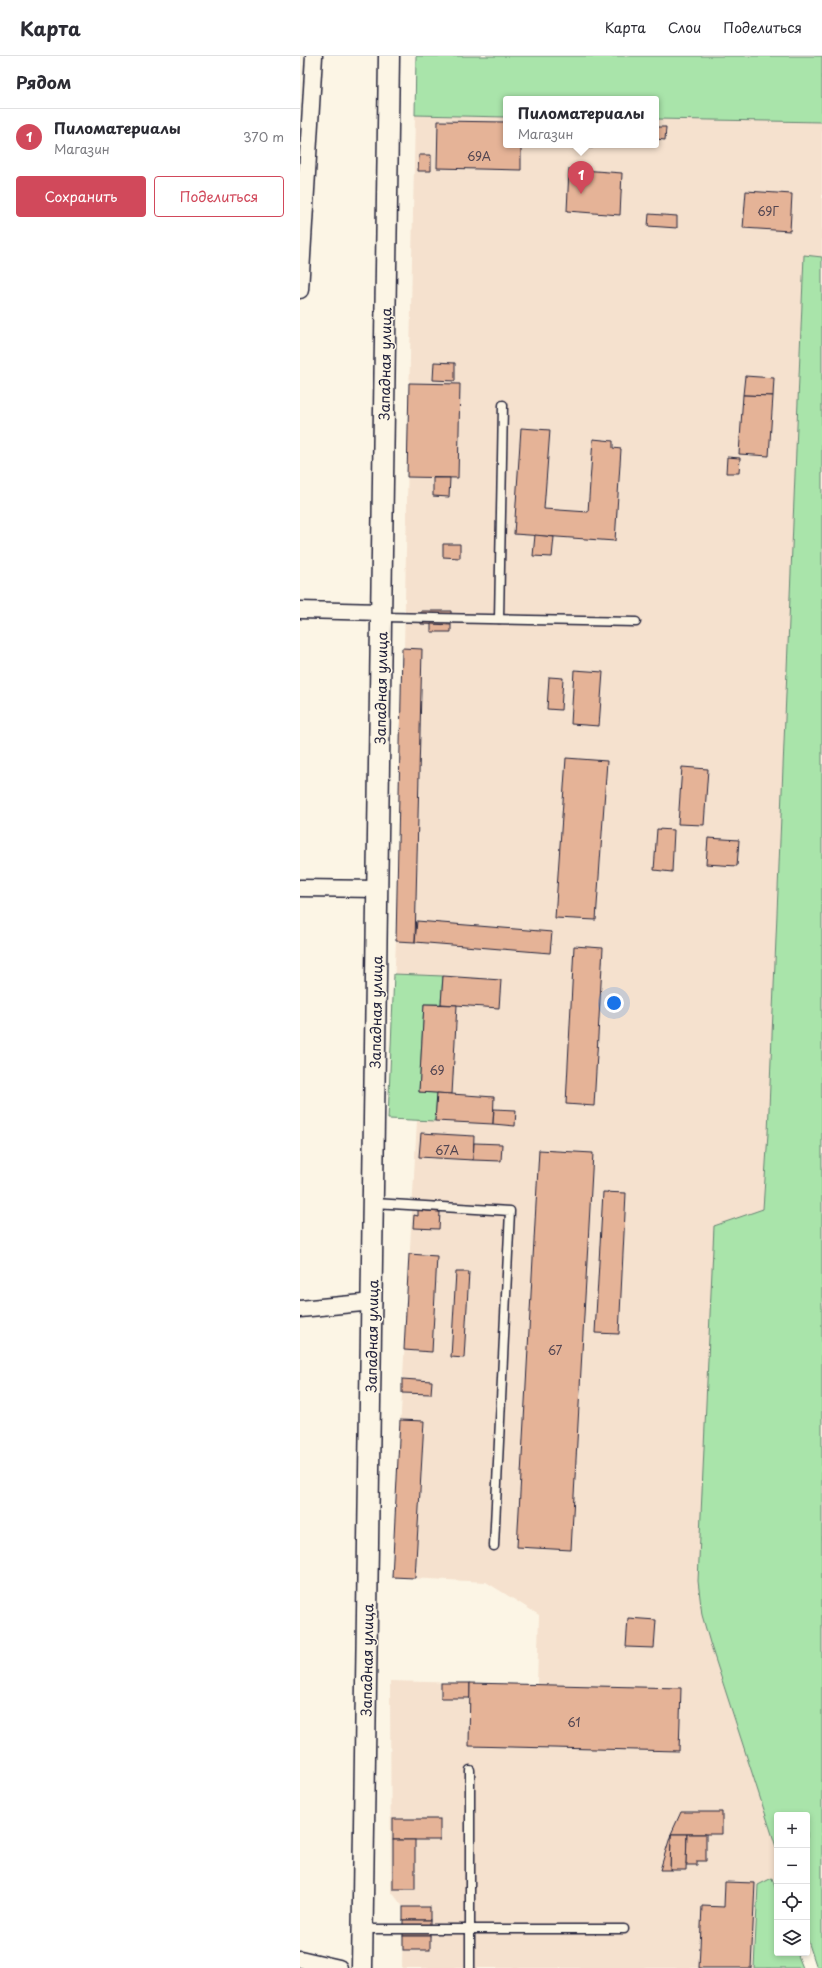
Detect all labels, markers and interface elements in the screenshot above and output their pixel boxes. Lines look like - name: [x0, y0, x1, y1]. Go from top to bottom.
- text: Карта: [20, 14, 81, 42]
- text: Карта: [605, 17, 646, 38]
- text: Слои: [668, 17, 701, 38]
- text: Поделиться: [723, 17, 802, 38]
- text: Рядом: [16, 69, 71, 95]
- popup: [503, 96, 659, 148]
- text: Пиломатериалы: [518, 101, 644, 124]
- text: Пиломатериалы: [54, 116, 181, 139]
- text: Магазин: [518, 124, 573, 143]
- text: 1: [26, 127, 32, 146]
- text: 370 m: [243, 127, 284, 146]
- text: Магазин: [54, 139, 110, 158]
- house number: 69А: [467, 147, 491, 165]
- pin: 1: [568, 161, 594, 194]
- button: Сохранить: [16, 176, 146, 217]
- button: Поделиться: [154, 176, 284, 217]
- house number: 69Г: [757, 202, 779, 220]
- street label: Западная улица: [374, 307, 396, 421]
- street label: Западная улица: [370, 631, 392, 745]
- street label: Западная улица: [365, 955, 387, 1069]
- your location: [604, 993, 624, 1013]
- house number: 69: [429, 1061, 445, 1079]
- house number: 67А: [435, 1141, 459, 1159]
- street label: Западная улица: [361, 1279, 383, 1393]
- house number: 67: [548, 1341, 563, 1359]
- street label: Западная улица: [356, 1603, 378, 1717]
- house number: 61: [567, 1713, 581, 1731]
- map controls: [774, 1812, 810, 1956]
- button: +: [774, 1812, 810, 1848]
- button: −: [774, 1848, 810, 1884]
- button: locate: [774, 1884, 810, 1920]
- button: layers: [774, 1920, 810, 1956]

